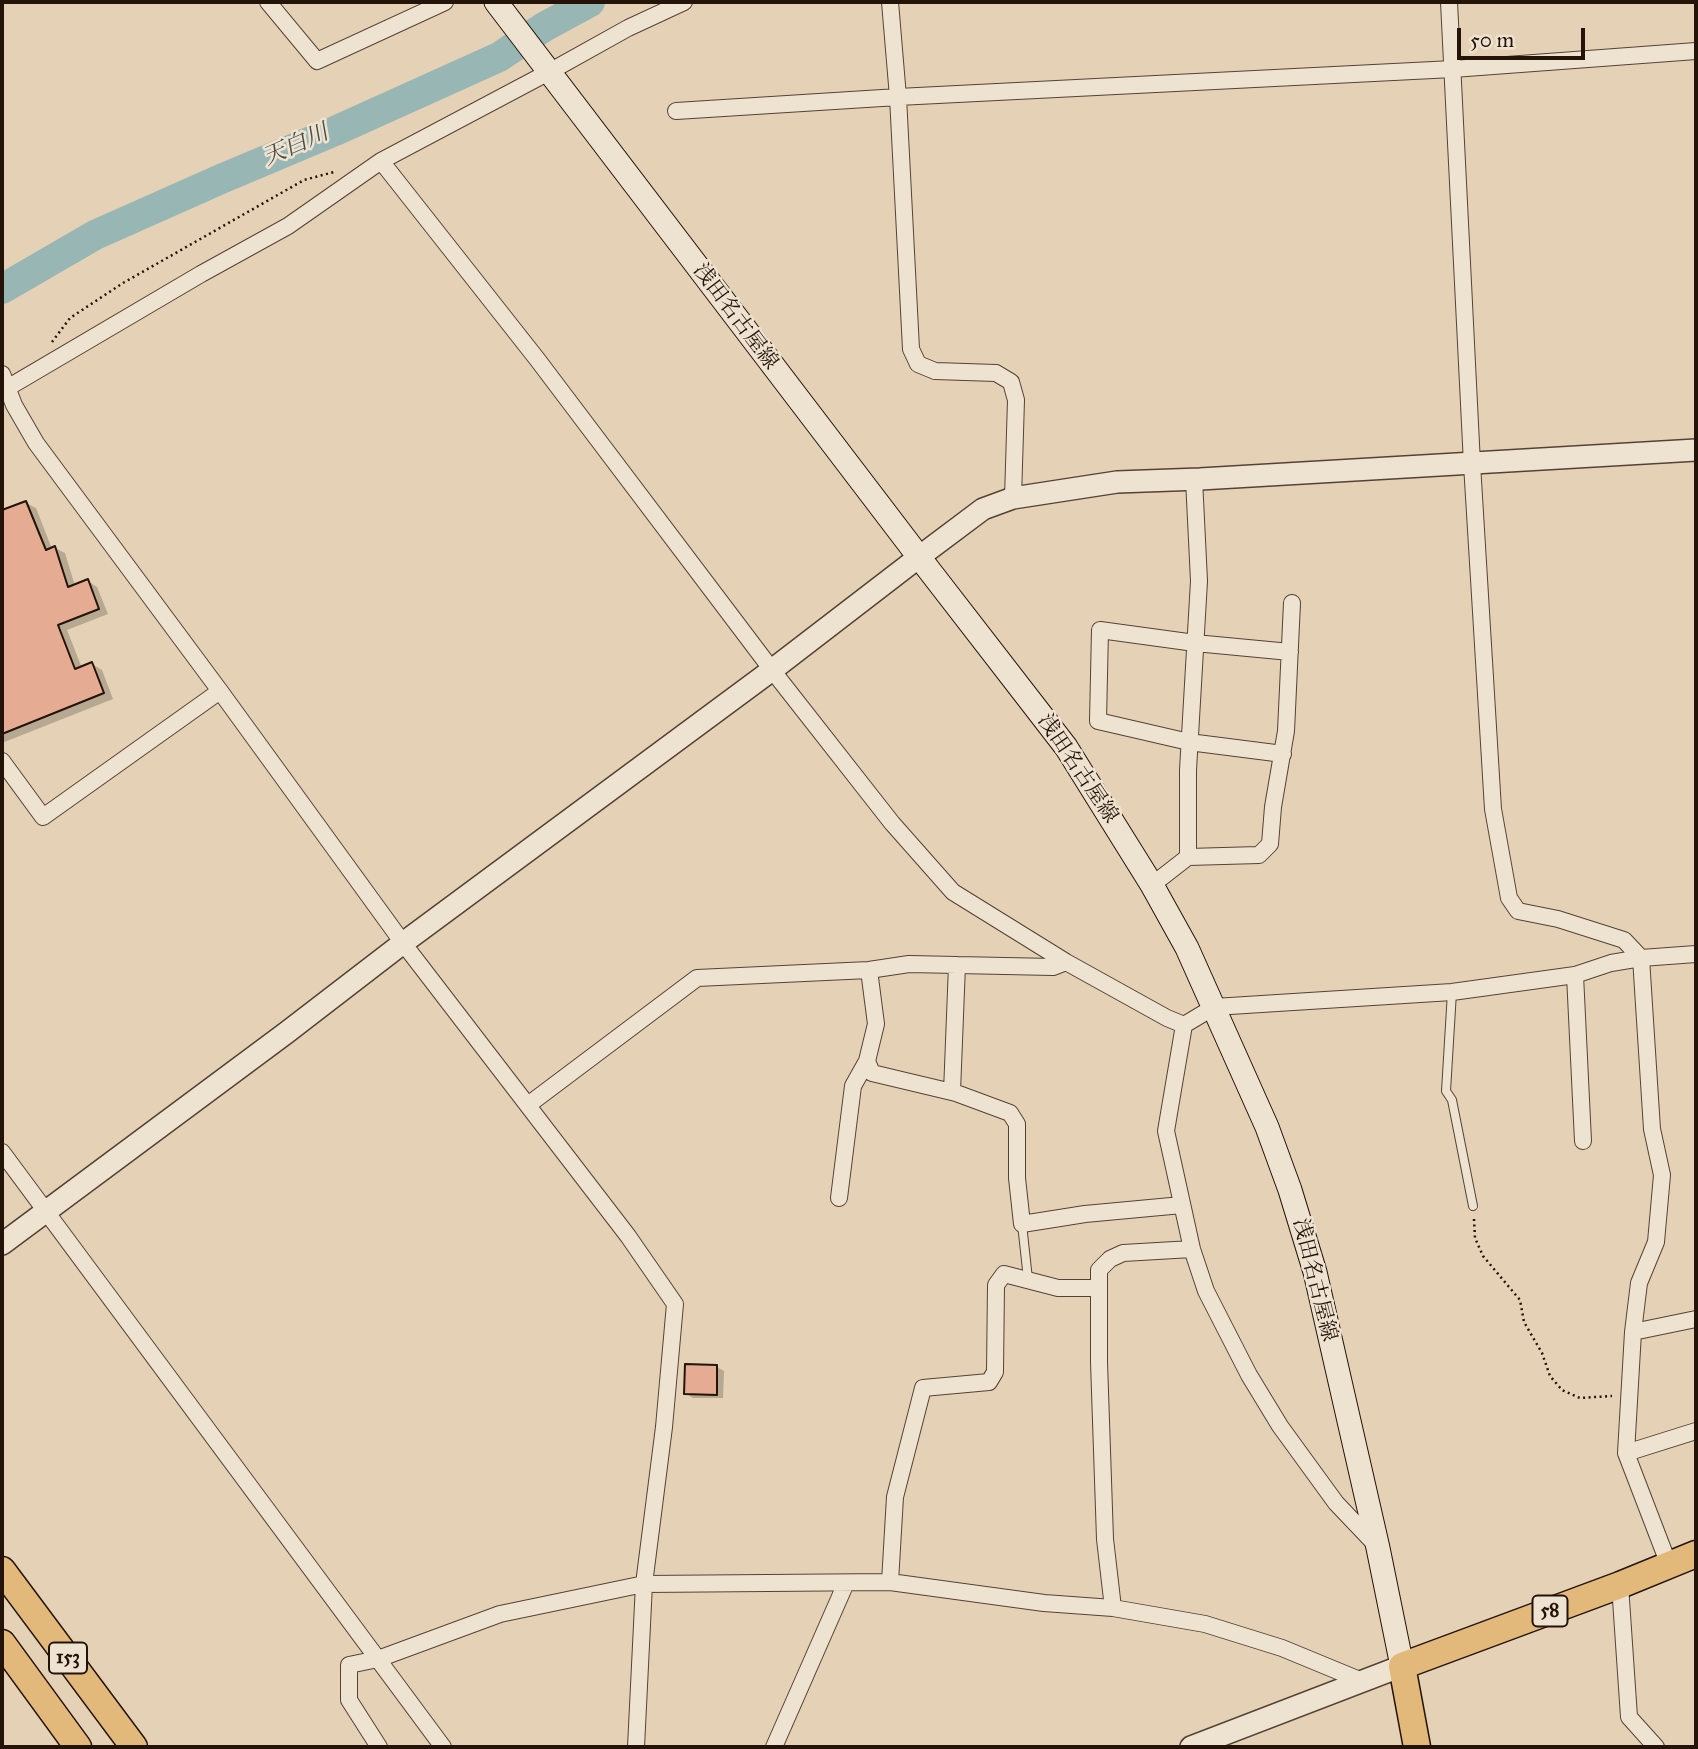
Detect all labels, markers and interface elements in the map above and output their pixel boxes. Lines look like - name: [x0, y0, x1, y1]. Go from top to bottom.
- scale bar: [1460, 14, 1588, 58]
- text: 50 m: [1470, 27, 1514, 53]
- water label: 天白川: [259, 119, 333, 173]
- street label: 浅田名古屋線: [687, 259, 783, 375]
- street label: 浅田名古屋線: [1031, 710, 1123, 828]
- street label: 浅田名古屋線: [1287, 1216, 1341, 1344]
- road number: 58: [1532, 1596, 1568, 1626]
- road number: 153: [49, 1642, 87, 1674]

